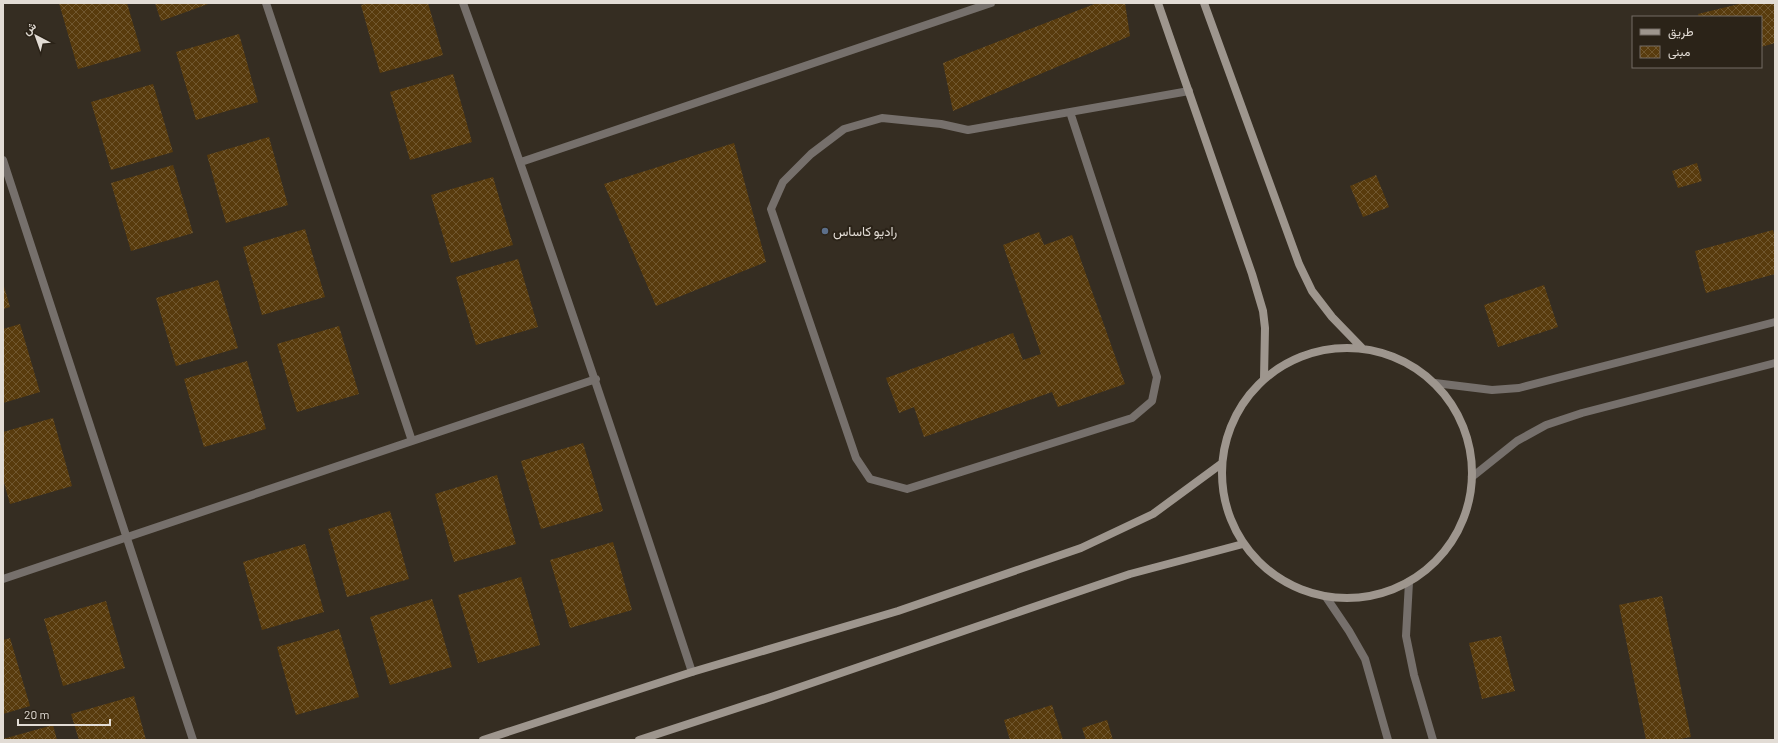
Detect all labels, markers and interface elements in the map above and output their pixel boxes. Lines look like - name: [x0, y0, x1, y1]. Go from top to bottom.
- north arrow: [16, 16, 56, 56]
- legend: [1632, 16, 1762, 68]
- text: ش: [20, 19, 39, 38]
- text: طريق: [1668, 24, 1694, 40]
- text: مبنى: [1668, 44, 1690, 60]
- place label: راديو كاساس: [833, 223, 897, 240]
- marker: راديو كاساس: [820, 226, 830, 236]
- scale bar: [18, 701, 110, 727]
- text: 20 m: [24, 707, 50, 721]

